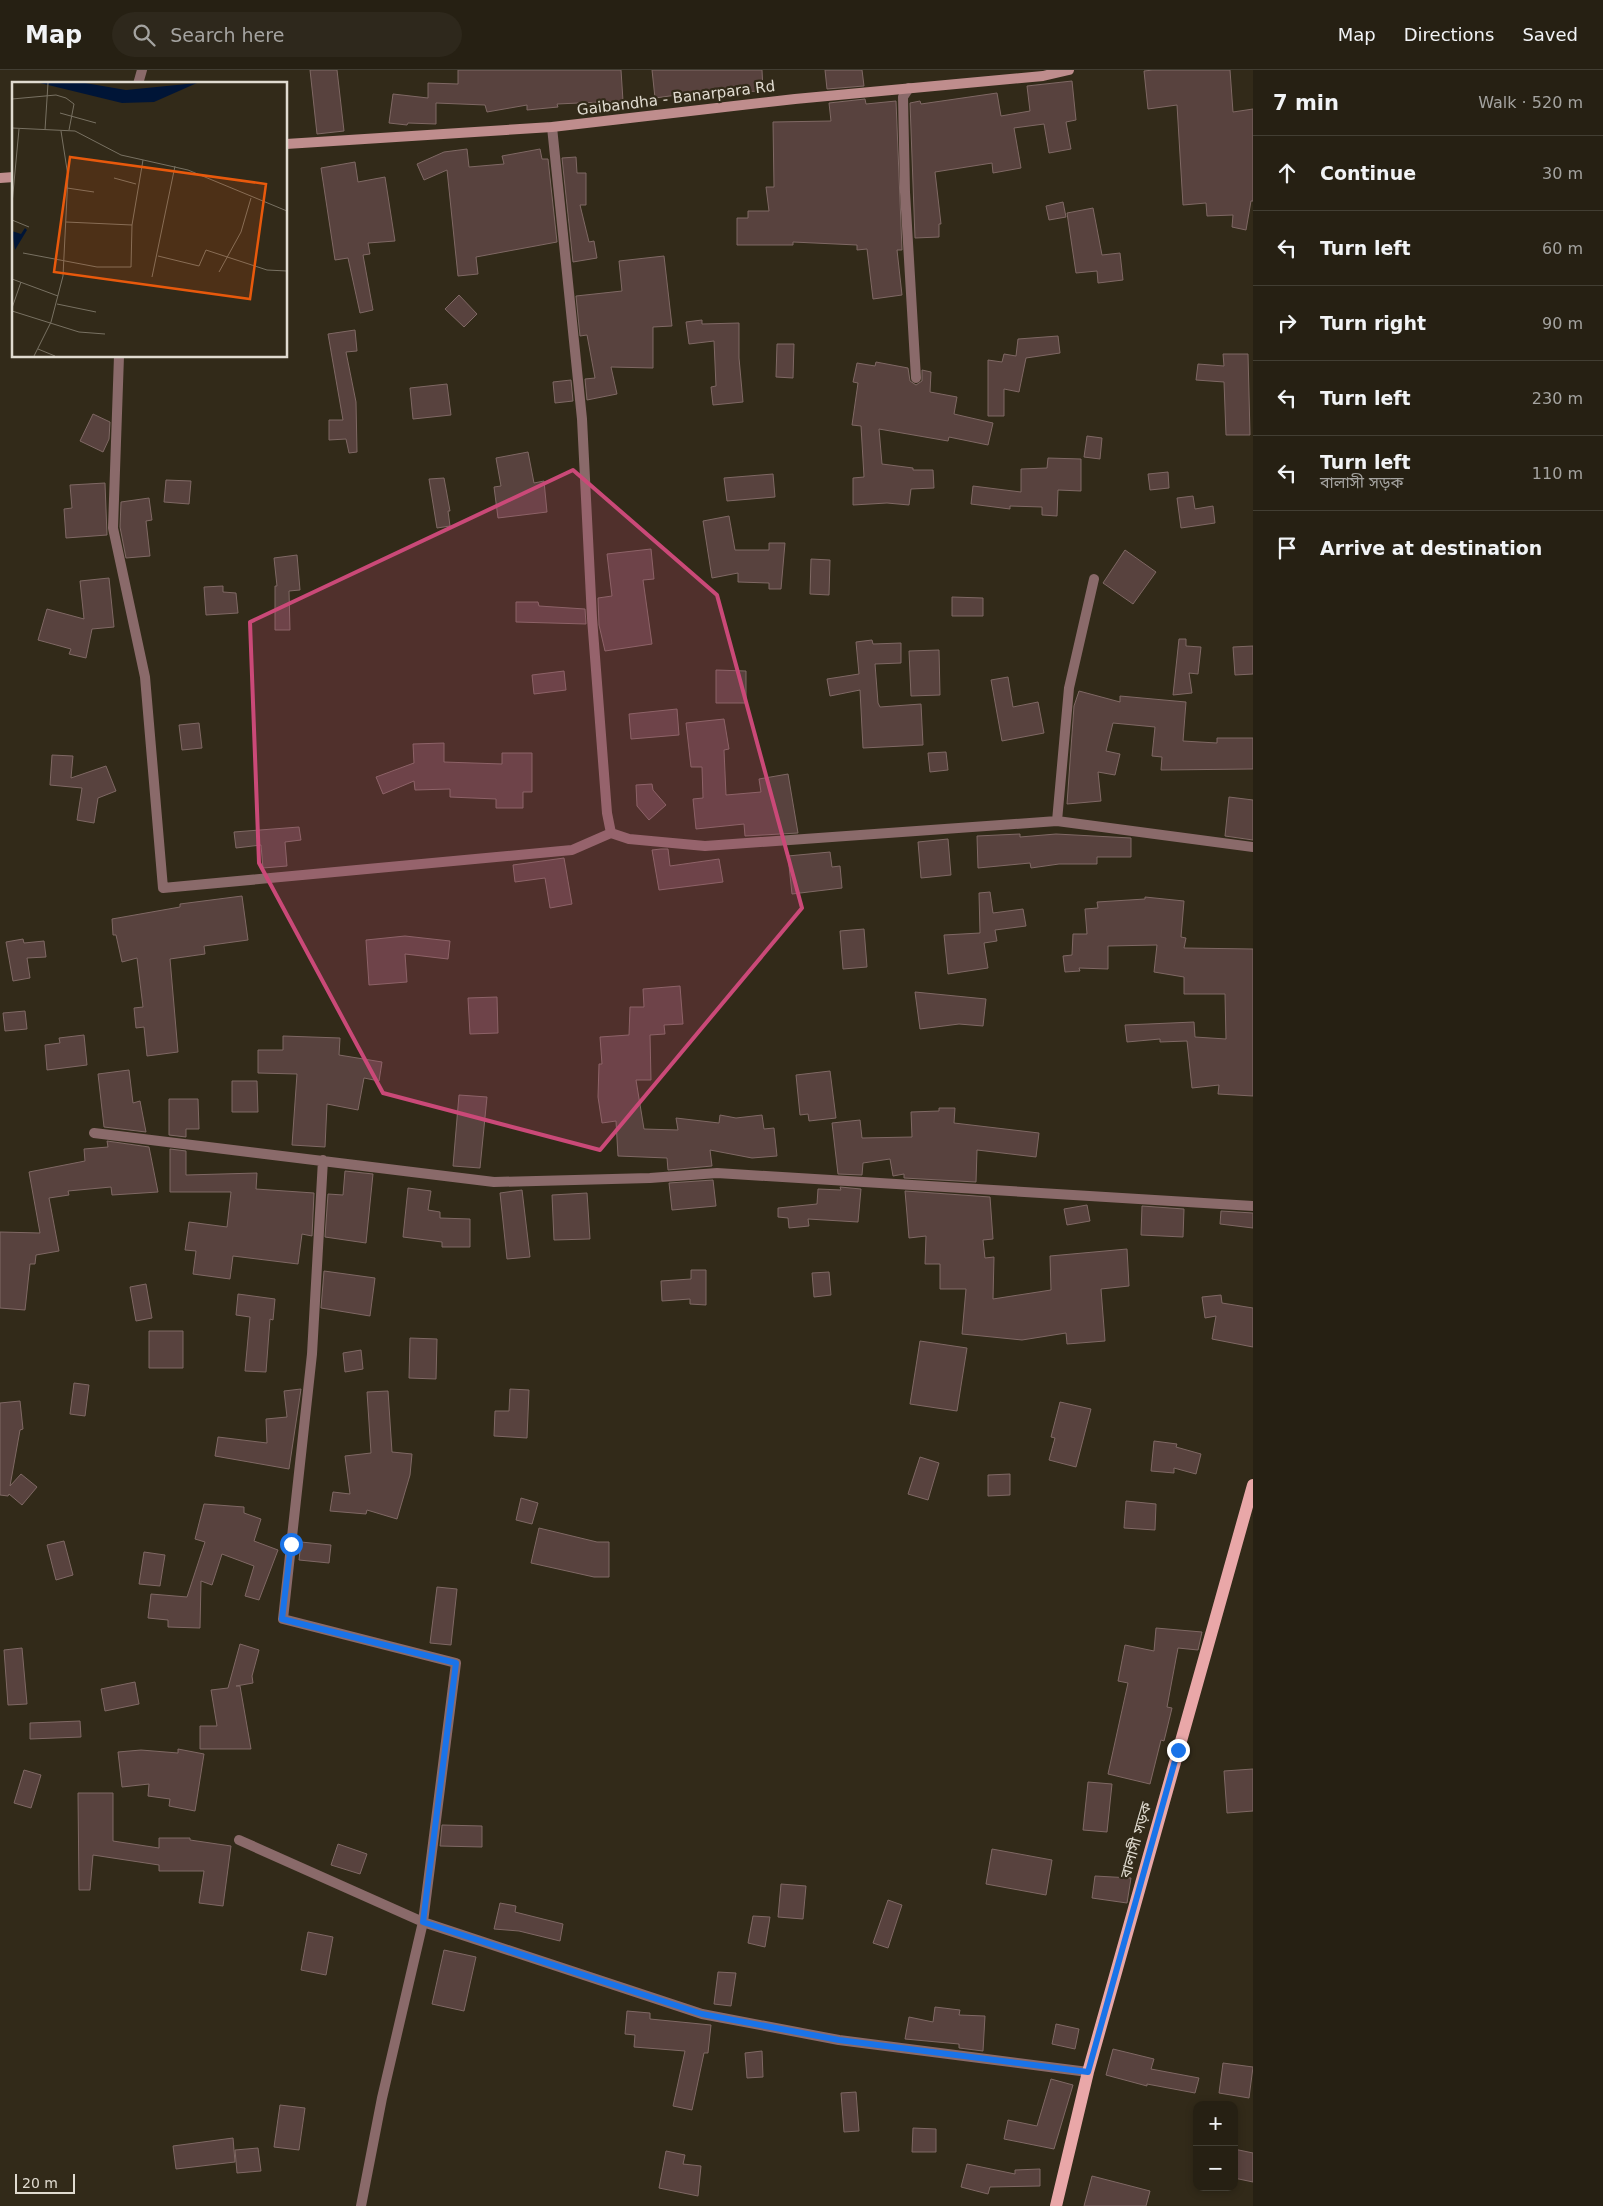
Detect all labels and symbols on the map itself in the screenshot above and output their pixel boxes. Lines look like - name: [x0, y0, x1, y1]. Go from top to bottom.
- street label: Gaibandha - Banarpara Rd: [576, 77, 776, 119]
- inset map: [12, 82, 288, 358]
- route start: [280, 1533, 303, 1556]
- route end: [1167, 1739, 1190, 1762]
- street label: বালাসী সড়ক: [1116, 1799, 1156, 1881]
- scale bar: [15, 2171, 75, 2194]

